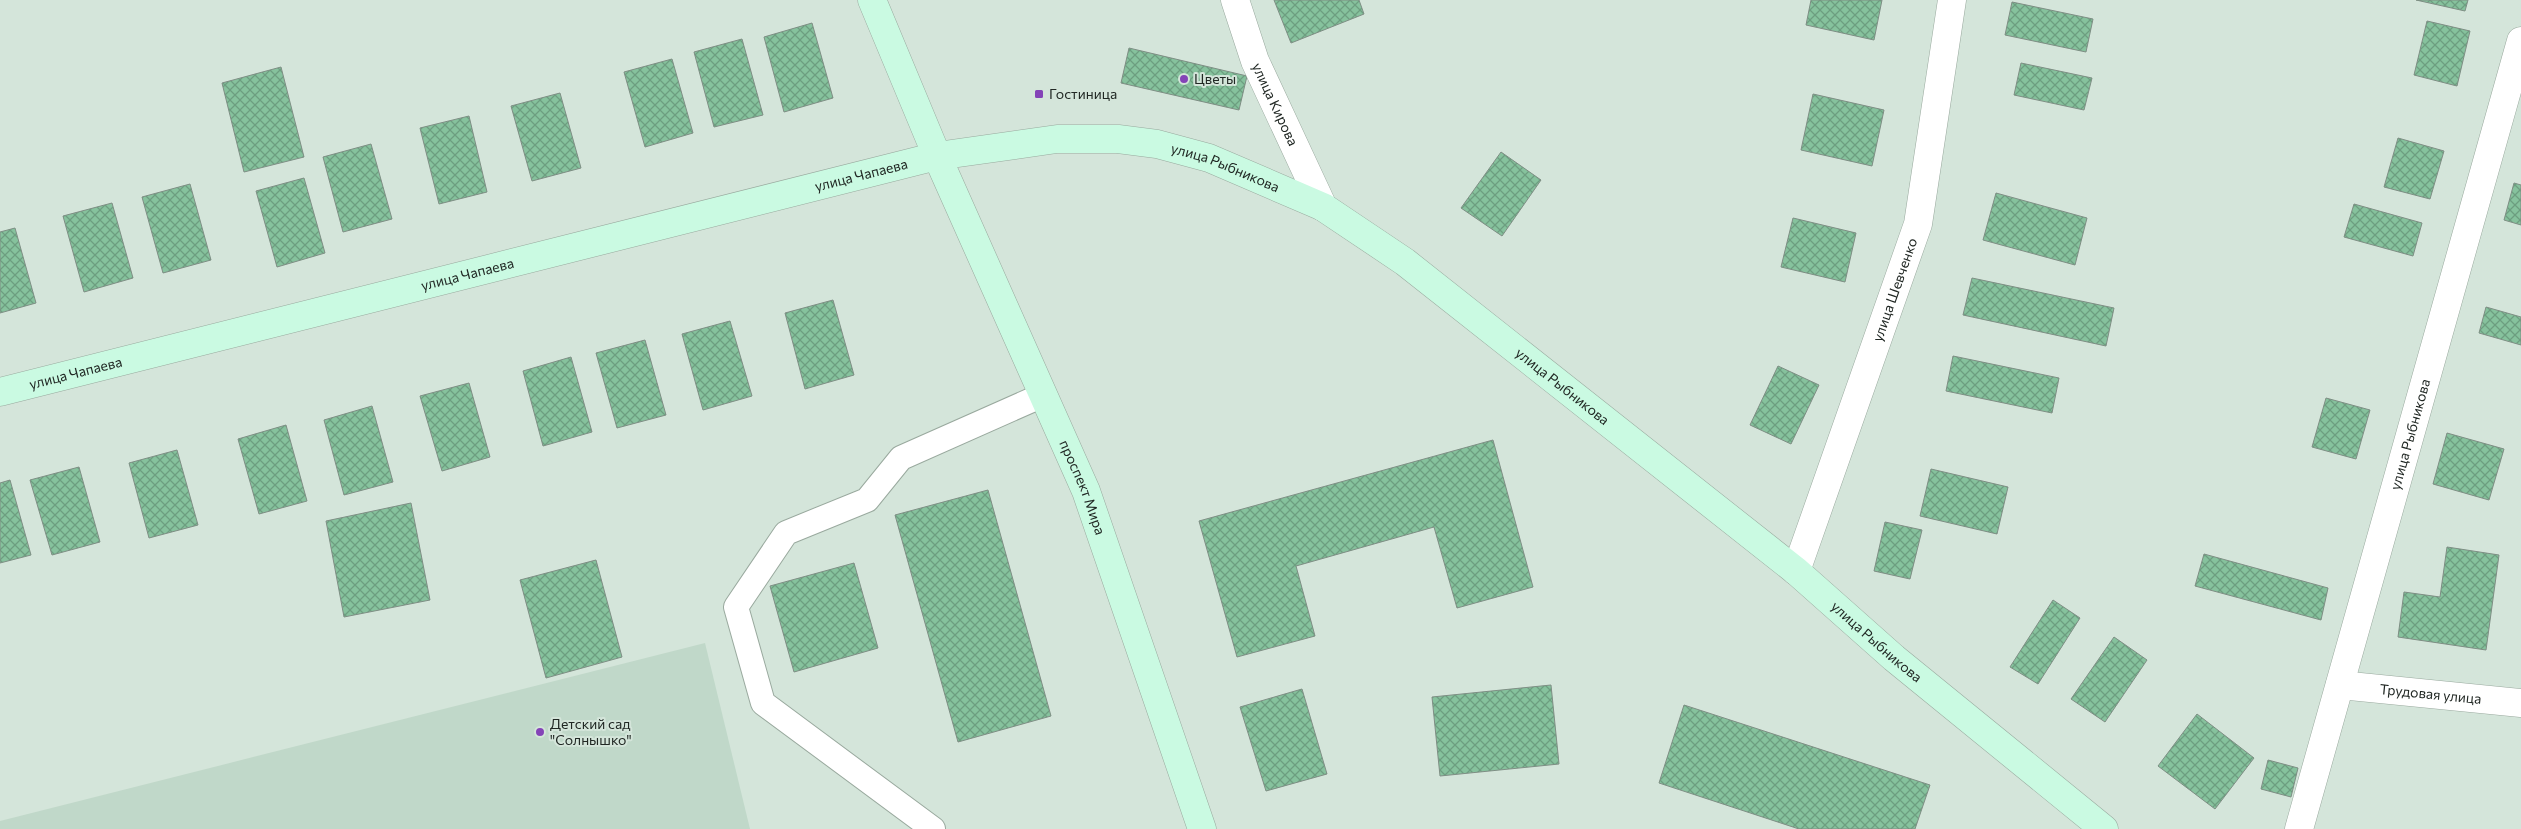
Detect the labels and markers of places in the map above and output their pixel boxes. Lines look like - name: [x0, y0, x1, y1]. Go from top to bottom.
- place label: Цветы: [1194, 70, 1236, 87]
- marker: Цветы: [1178, 73, 1190, 85]
- place label: Гостиница: [1049, 85, 1117, 102]
- marker: Гостиница: [1033, 88, 1045, 100]
- place label: Детский сад "Солнышко": [550, 715, 632, 748]
- marker: Детский сад "Солнышко": [534, 726, 546, 738]

